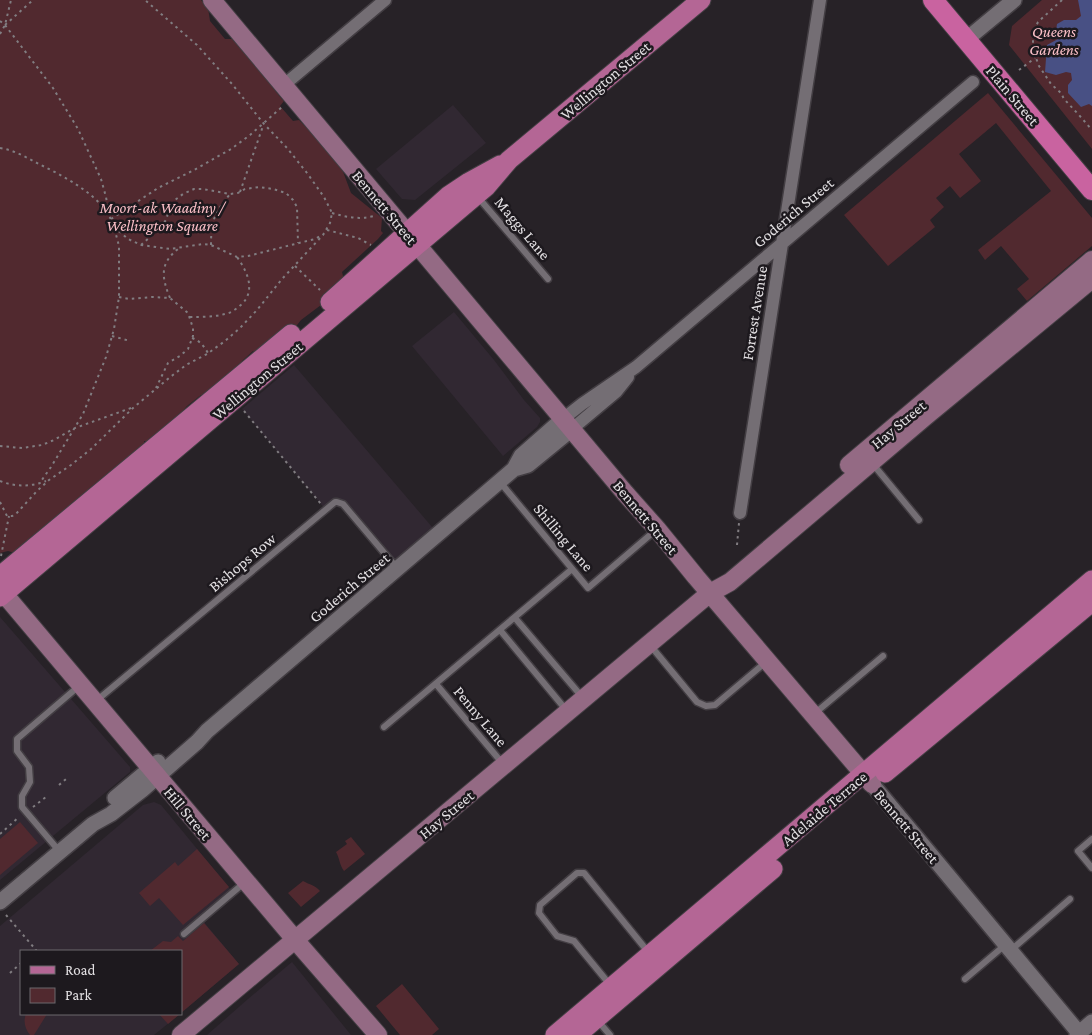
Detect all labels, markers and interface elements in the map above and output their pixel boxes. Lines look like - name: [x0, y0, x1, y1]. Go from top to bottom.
- park label: Queens Gardens: [1029, 23, 1079, 58]
- street label: Wellington Street: [557, 37, 655, 124]
- street label: Plain Street: [983, 62, 1043, 129]
- street label: Bennett Street: [349, 167, 421, 248]
- street label: Goderich Street: [750, 174, 837, 251]
- street label: Maggs Lane: [491, 194, 554, 264]
- park label: Moort-ak Waadiny / Wellington Square: [99, 199, 227, 235]
- street label: Forrest Avenue: [739, 265, 770, 361]
- street label: Wellington Street: [209, 337, 307, 424]
- street label: Hay Street: [868, 396, 930, 453]
- street label: Bennett Street: [610, 477, 682, 558]
- street label: Shilling Lane: [530, 500, 597, 575]
- street label: Bishops Row: [206, 529, 280, 596]
- street label: Goderich Street: [306, 549, 393, 626]
- street label: Penny Lane: [450, 683, 511, 751]
- street label: Adelaide Terrace: [778, 768, 870, 849]
- street label: Hill Street: [161, 784, 215, 844]
- street label: Hay Street: [416, 786, 478, 843]
- street label: Bennett Street: [871, 786, 943, 867]
- legend: [20, 950, 182, 1015]
- text: Road: [65, 962, 96, 978]
- text: Park: [65, 987, 92, 1003]

